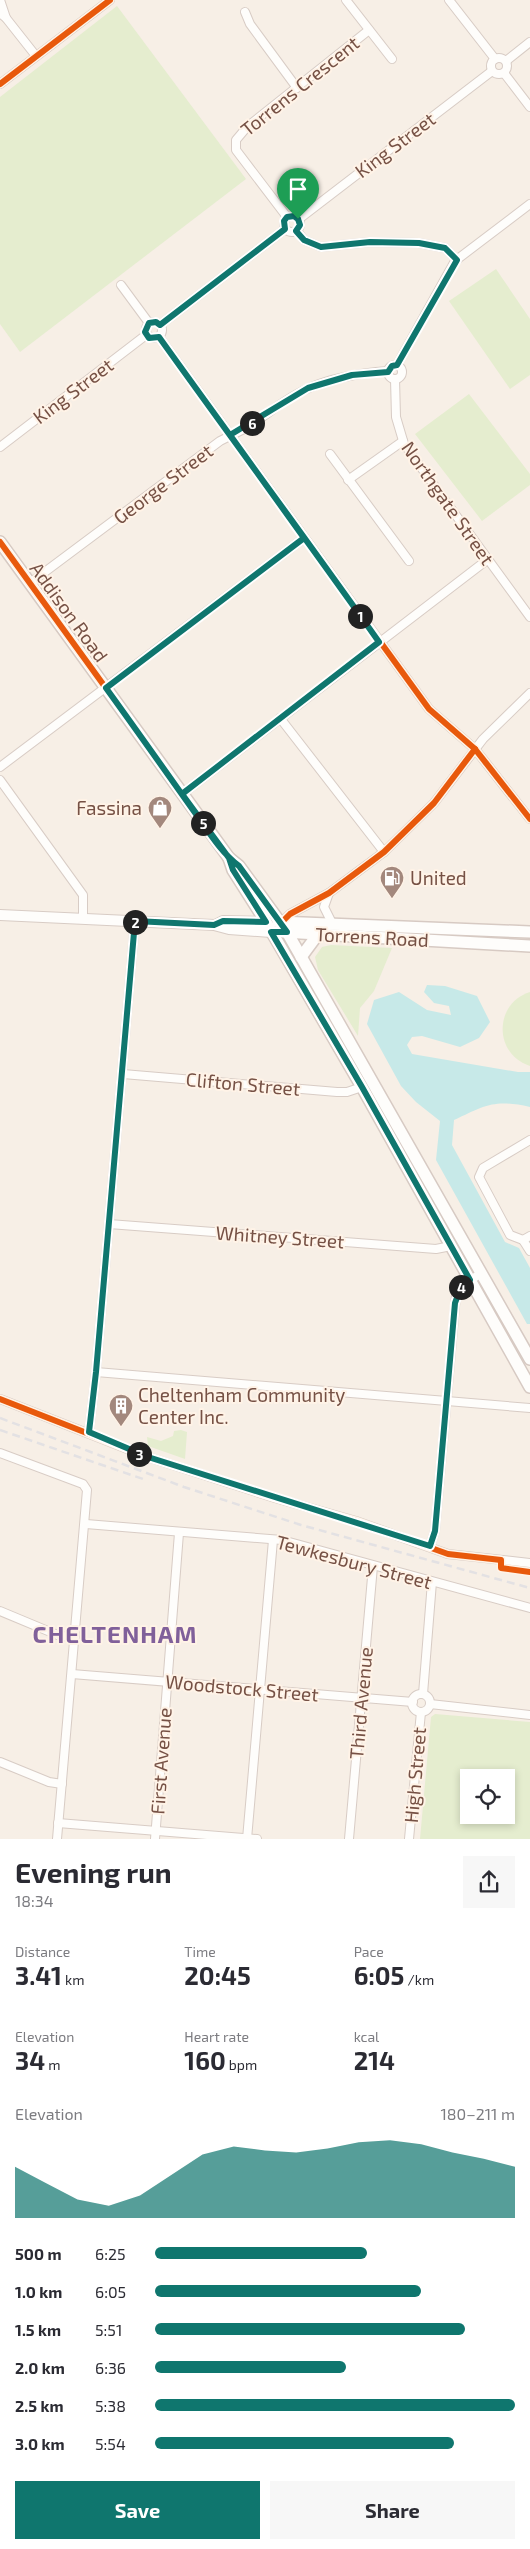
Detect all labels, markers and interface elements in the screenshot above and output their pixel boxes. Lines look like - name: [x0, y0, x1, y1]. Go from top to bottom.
- street label: Torrens Crescent: [236, 31, 363, 140]
- street label: King Street: [350, 107, 439, 182]
- pin: [277, 168, 319, 219]
- icon: arrive: [284, 175, 312, 203]
- street label: King Street: [28, 353, 117, 428]
- pin: 6: [240, 410, 264, 436]
- text: 6: [248, 415, 257, 432]
- street label: Northgate Street: [397, 437, 500, 569]
- street label: George Street: [109, 439, 217, 528]
- street label: Addison Road: [25, 557, 113, 666]
- pin: 1: [348, 604, 372, 628]
- text: 1: [357, 608, 364, 625]
- shop icon: Fassina: [147, 795, 173, 829]
- place label: Fassina: [76, 796, 142, 819]
- pin: 5: [190, 810, 216, 836]
- text: 5: [200, 815, 207, 832]
- fuel station icon: United: [379, 865, 405, 899]
- place label: United: [410, 866, 467, 889]
- pin: 2: [122, 910, 148, 934]
- text: 2: [131, 914, 140, 931]
- street label: Torrens Road: [315, 922, 429, 951]
- street label: Clifton Street: [185, 1067, 301, 1100]
- street label: Whitney Street: [215, 1221, 345, 1252]
- pin: 4: [448, 1274, 474, 1300]
- text: 4: [457, 1279, 466, 1296]
- place label: Cheltenham Community Center Inc.: [138, 1383, 345, 1428]
- building icon: Cheltenham Community Center Inc.: [108, 1393, 134, 1427]
- pin: 3: [126, 1442, 152, 1466]
- text: 3: [136, 1446, 143, 1463]
- street label: Tewkesbury Street: [274, 1530, 434, 1593]
- district label: CHELTENHAM: [33, 1619, 197, 1648]
- street label: Third Avenue: [344, 1646, 377, 1760]
- street label: Woodstock Street: [165, 1669, 320, 1706]
- street label: First Avenue: [145, 1707, 176, 1815]
- street label: High Street: [399, 1726, 430, 1824]
- map controls: [460, 1769, 515, 1824]
- button: locate: [460, 1769, 515, 1824]
- text: Evening run: [15, 1855, 172, 1889]
- button: share: [463, 1856, 515, 1908]
- text: 18:34: [15, 1891, 54, 1910]
- text: Distance: [15, 1943, 70, 1960]
- text: Time: [184, 1943, 216, 1960]
- text: Pace: [354, 1943, 384, 1960]
- text: 3.41: [15, 1960, 62, 1990]
- text: 20:45: [184, 1960, 251, 1990]
- text: 6:05: [354, 1960, 404, 1990]
- text: km: [62, 1971, 84, 1988]
- text: /km: [404, 1971, 434, 1988]
- text: Elevation: [15, 2028, 74, 2045]
- text: Heart rate: [184, 2028, 249, 2045]
- text: kcal: [354, 2028, 379, 2045]
- text: 34: [15, 2045, 45, 2075]
- text: 160: [184, 2045, 226, 2075]
- text: 214: [354, 2045, 395, 2075]
- text: m: [45, 2056, 61, 2073]
- text: bpm: [226, 2056, 257, 2073]
- text: Elevation: [15, 2104, 83, 2123]
- text: 180–211 m: [440, 2104, 515, 2123]
- text: 500 m: [15, 2244, 62, 2263]
- text: 6:25: [95, 2244, 126, 2263]
- text: 1.0 km: [15, 2282, 62, 2301]
- text: 6:05: [95, 2282, 126, 2301]
- text: 1.5 km: [15, 2320, 61, 2339]
- text: 5:51: [95, 2320, 122, 2339]
- text: 2.0 km: [15, 2358, 65, 2377]
- text: 6:36: [95, 2358, 126, 2377]
- text: 2.5 km: [15, 2396, 64, 2415]
- text: 5:38: [95, 2396, 126, 2415]
- text: 3.0 km: [15, 2434, 65, 2453]
- text: 5:54: [95, 2434, 126, 2453]
- button: Save: [15, 2481, 260, 2539]
- button: Share: [270, 2481, 515, 2539]

